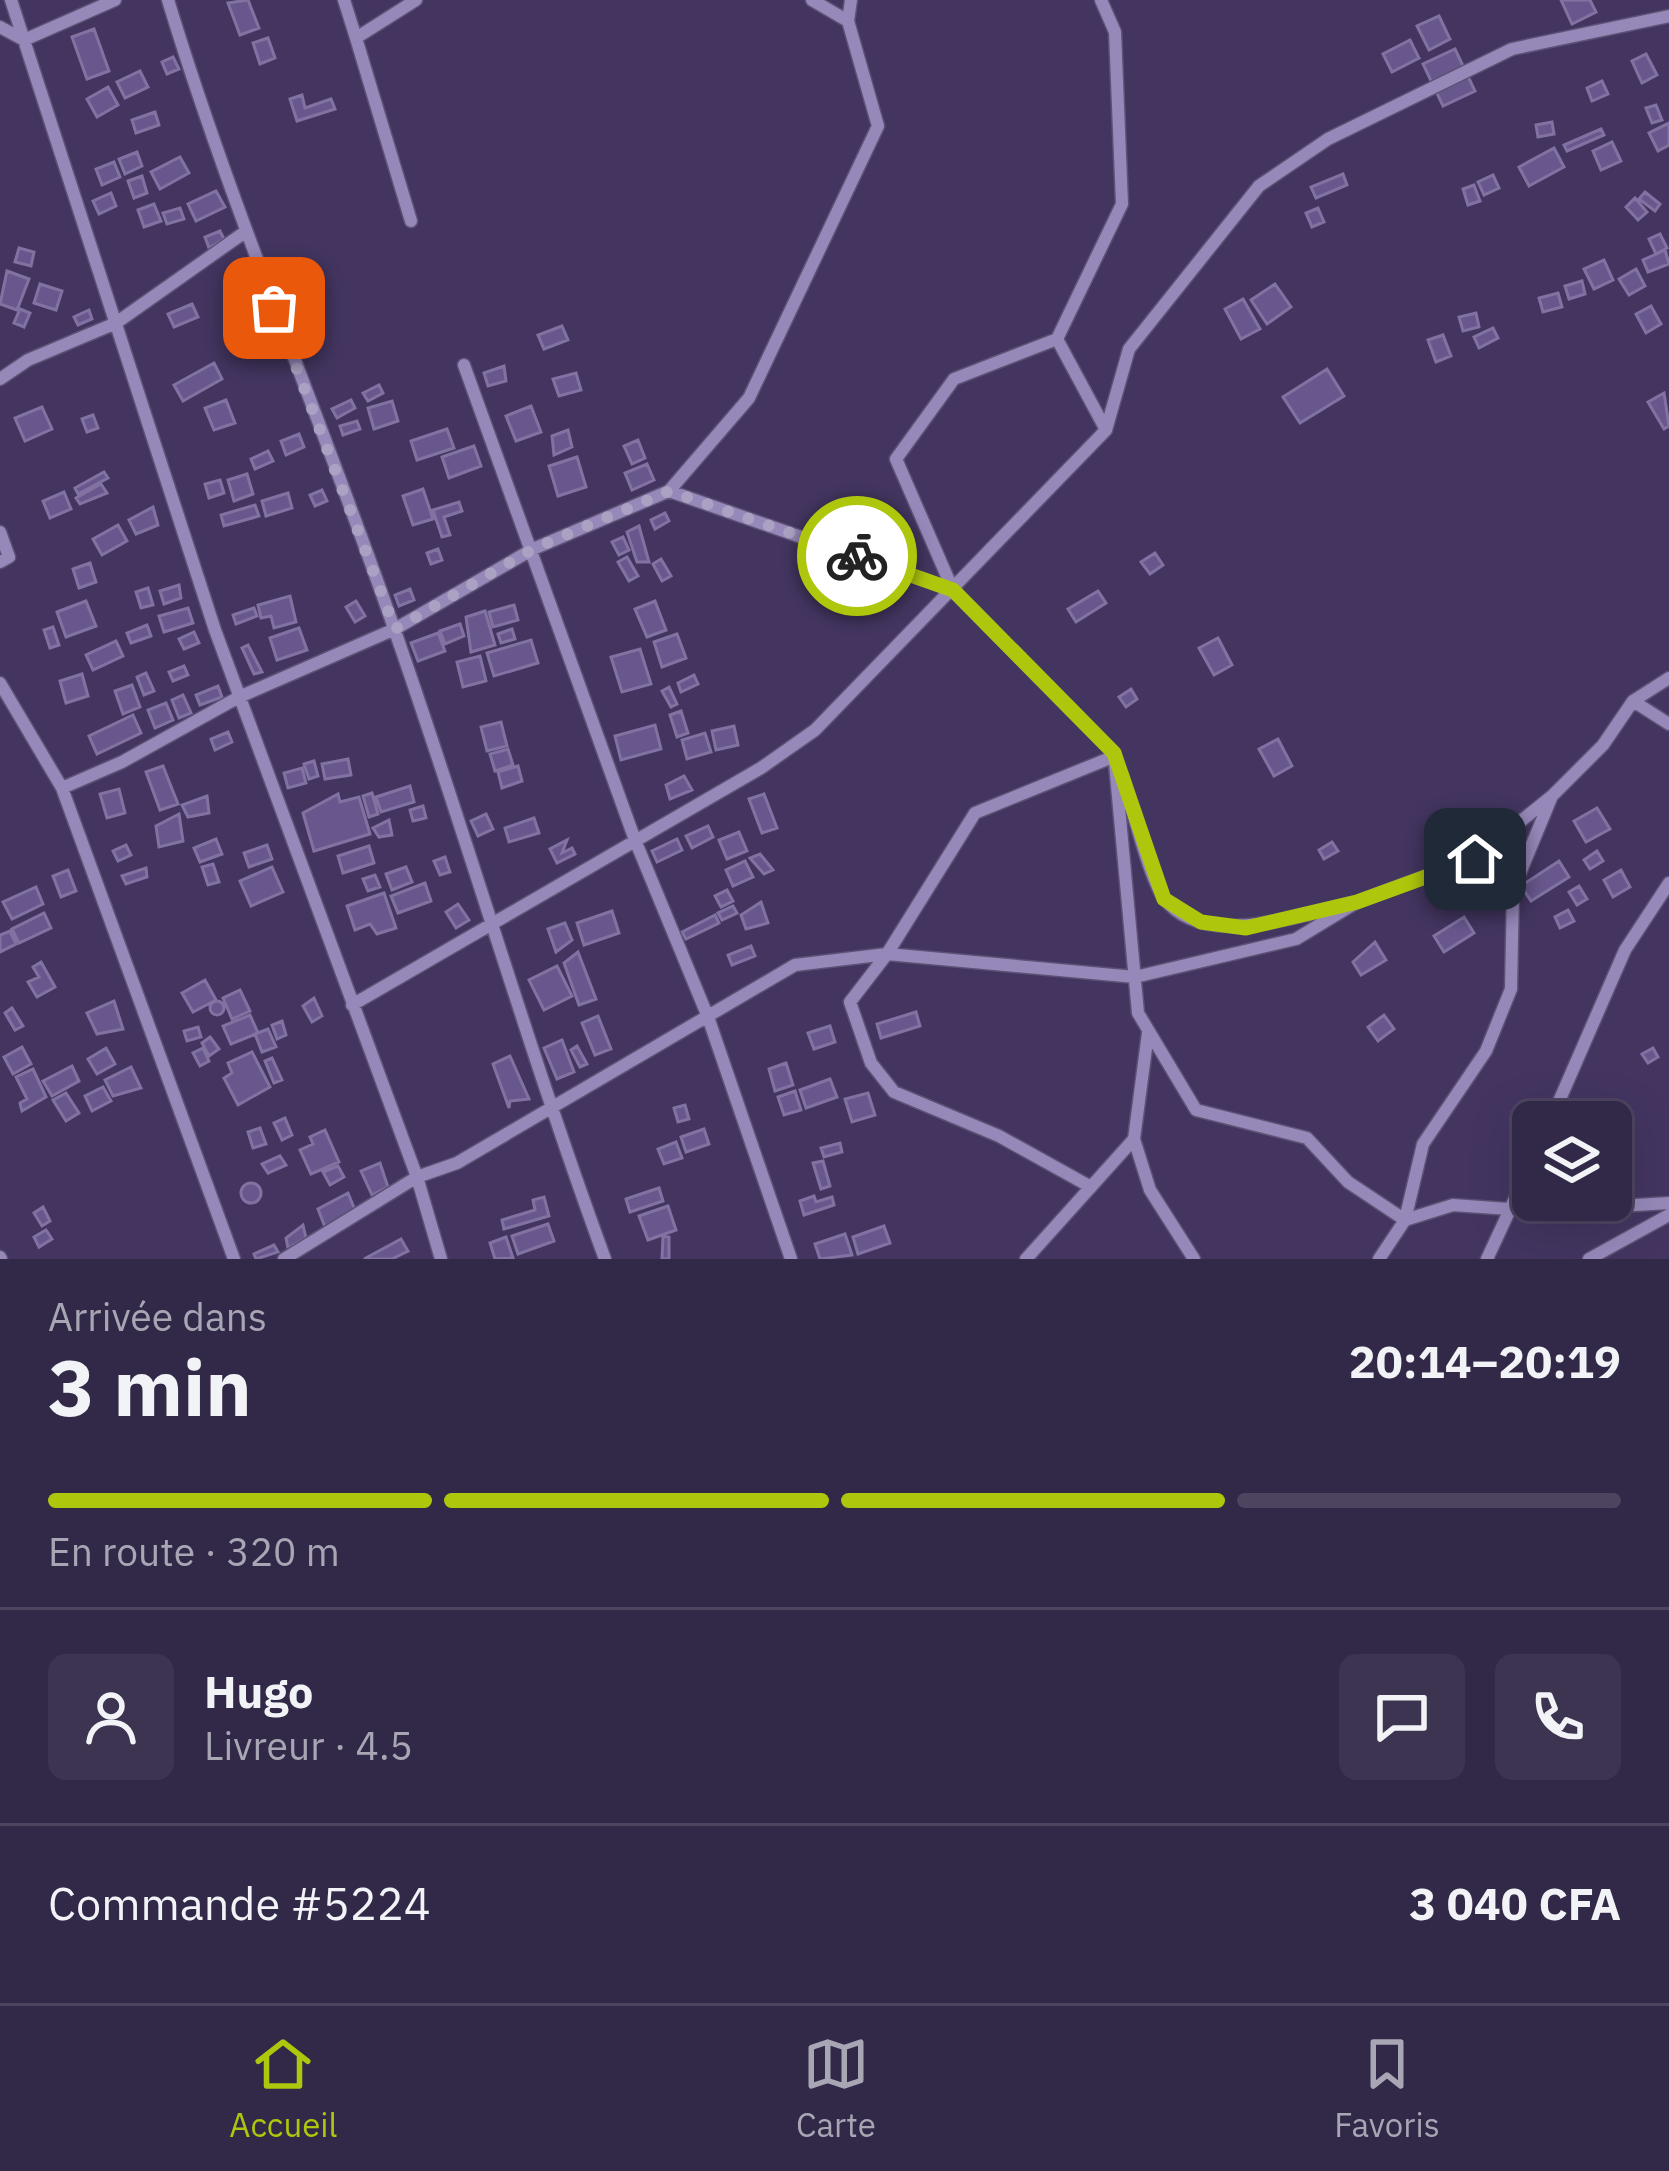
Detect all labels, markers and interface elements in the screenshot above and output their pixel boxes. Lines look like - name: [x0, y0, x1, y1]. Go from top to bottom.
- pin: [223, 257, 325, 359]
- icon: bag: [241, 275, 307, 341]
- courier: [797, 496, 917, 616]
- icon: bike: [824, 523, 890, 589]
- pin: [1424, 808, 1526, 910]
- icon: home: [1442, 826, 1508, 892]
- map controls: [1512, 1101, 1632, 1221]
- button: layers: [1512, 1101, 1632, 1221]
- text: Arrivée dans: [48, 1291, 267, 1342]
- text: 20:14–20:19: [1349, 1332, 1621, 1390]
- text: 3 min: [48, 1336, 252, 1437]
- text: En route · 320 m: [48, 1526, 340, 1577]
- button: person: [48, 1654, 174, 1780]
- button: chat: [1339, 1654, 1465, 1780]
- button: phone: [1495, 1654, 1621, 1780]
- text: Hugo: [204, 1662, 313, 1720]
- text: Livreur · 4.5: [204, 1720, 413, 1771]
- text: Commande #5224: [48, 1874, 431, 1932]
- text: 3 040 CFA: [1409, 1874, 1621, 1932]
- tab: Accueil: [229, 2031, 337, 2146]
- tab: Carte: [796, 2031, 876, 2146]
- tab: Favoris: [1334, 2031, 1440, 2146]

